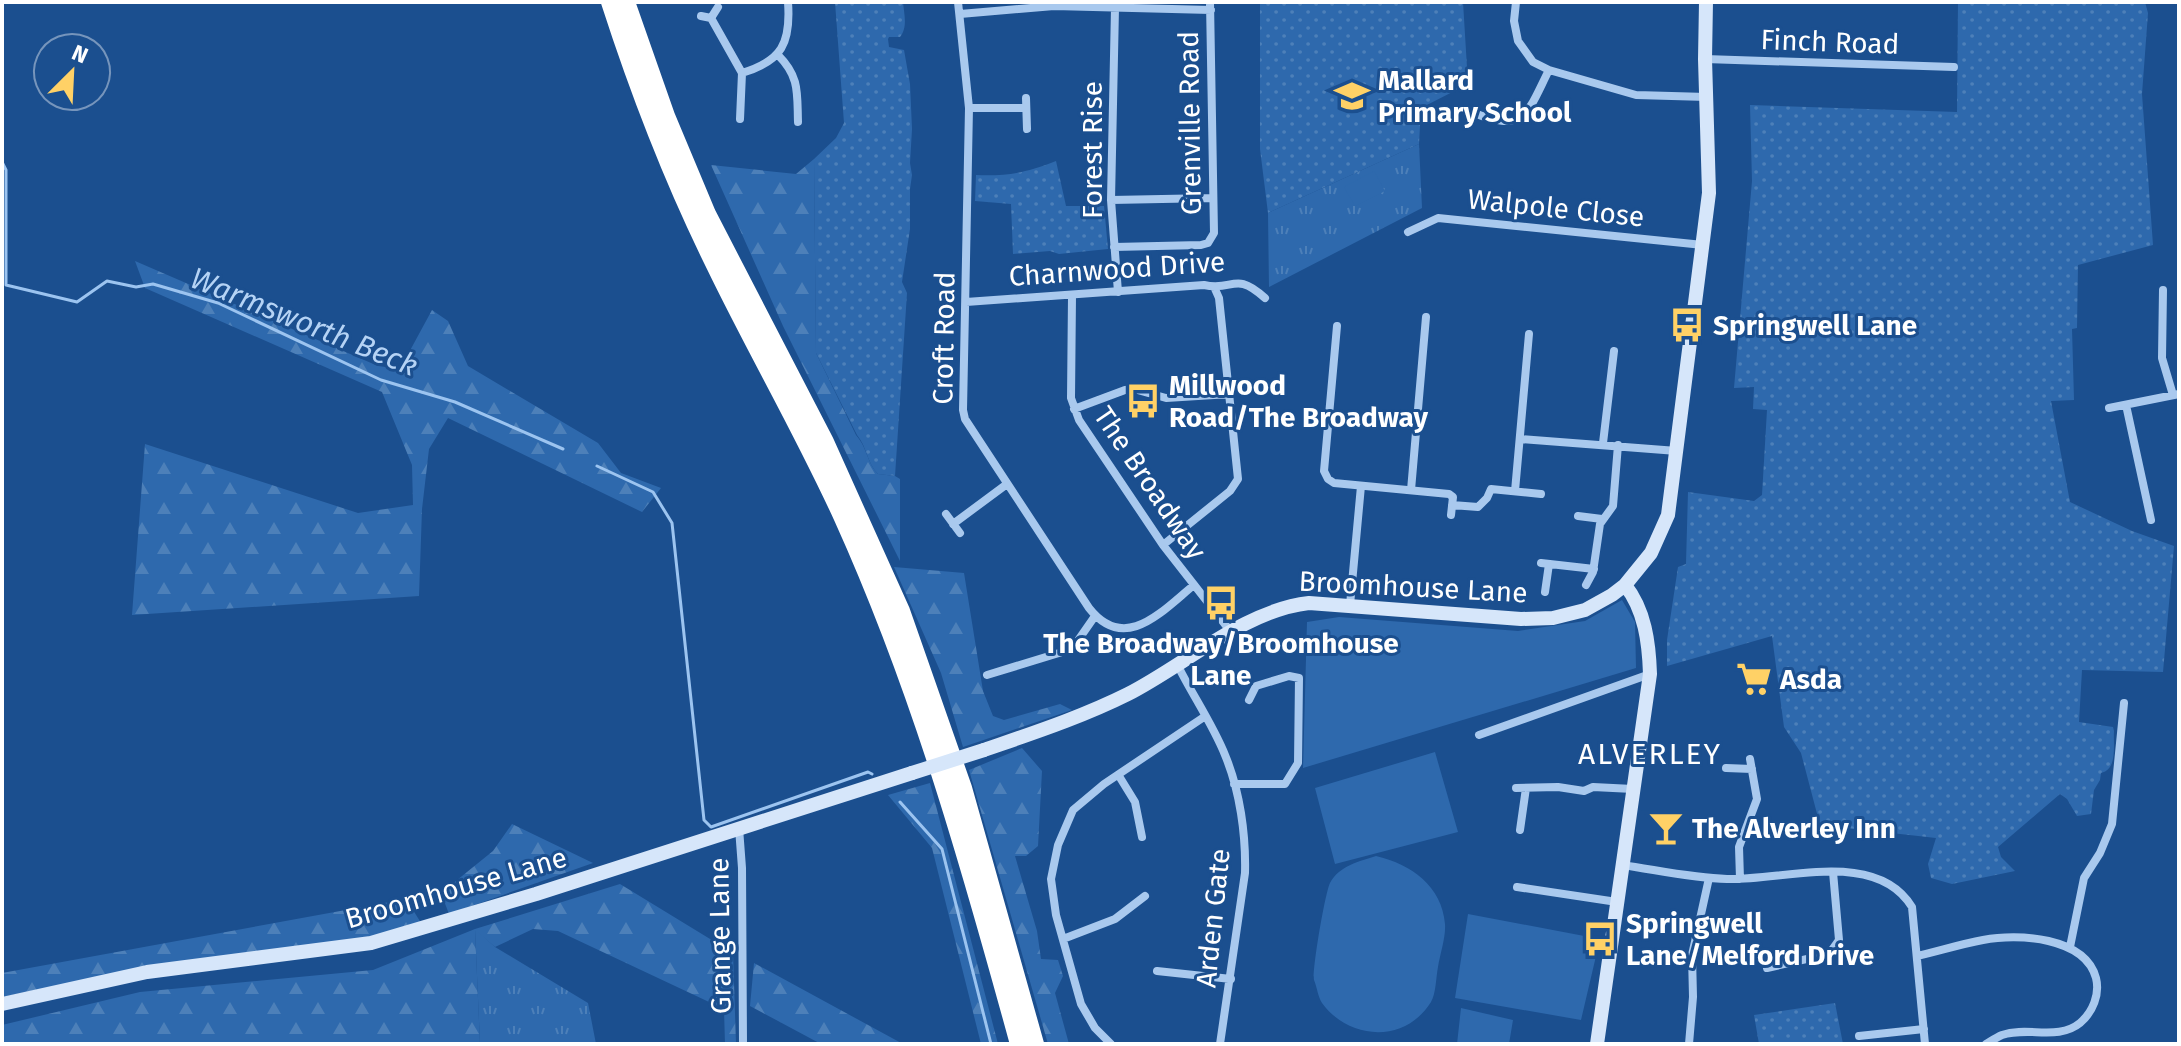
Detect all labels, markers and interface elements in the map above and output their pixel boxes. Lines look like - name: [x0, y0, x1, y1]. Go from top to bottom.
- street label: Finch Road: [1760, 23, 1900, 61]
- street label: Grenville Road: [1172, 31, 1208, 215]
- north arrow: [32, 32, 112, 112]
- text: N: [68, 39, 92, 69]
- place label: Mallard Primary School: [1378, 64, 1572, 129]
- school or university icon: Mallard Primary School: [1333, 77, 1371, 115]
- street label: Forest Rise: [1076, 81, 1109, 219]
- street label: Walpole Close: [1466, 182, 1646, 234]
- street label: Charnwood Drive: [1008, 245, 1226, 293]
- water label: Warmsworth Beck: [185, 260, 423, 384]
- street label: Croft Road: [926, 271, 962, 405]
- bus stop icon: Springwell Lane: [1668, 306, 1706, 344]
- place label: Springwell Lane: [1713, 309, 1917, 342]
- place label: Millwood Road/The Broadway: [1169, 369, 1428, 434]
- bus stop icon: Millwood Road/The Broadway: [1124, 382, 1162, 420]
- street label: The Broadway: [1087, 400, 1213, 566]
- street label: Broomhouse Lane: [1298, 565, 1528, 609]
- bus stop icon: The Broadway/Broomhouse Lane: [1202, 584, 1240, 622]
- place label: The Broadway/Broomhouse Lane: [1043, 627, 1399, 692]
- supermarket icon: Asda: [1735, 660, 1773, 698]
- place label: Asda: [1779, 663, 1842, 696]
- district label: ALVERLEY: [1578, 736, 1722, 772]
- bar icon: The Alverley Inn: [1647, 809, 1685, 847]
- place label: The Alverley Inn: [1692, 812, 1896, 845]
- street label: Broomhouse Lane: [341, 841, 571, 935]
- street label: Arden Gate: [1189, 847, 1237, 989]
- street label: Grange Lane: [702, 857, 738, 1015]
- place label: Springwell Lane/Melford Drive: [1626, 907, 1874, 972]
- bus stop icon: Springwell Lane/Melford Drive: [1581, 920, 1619, 958]

